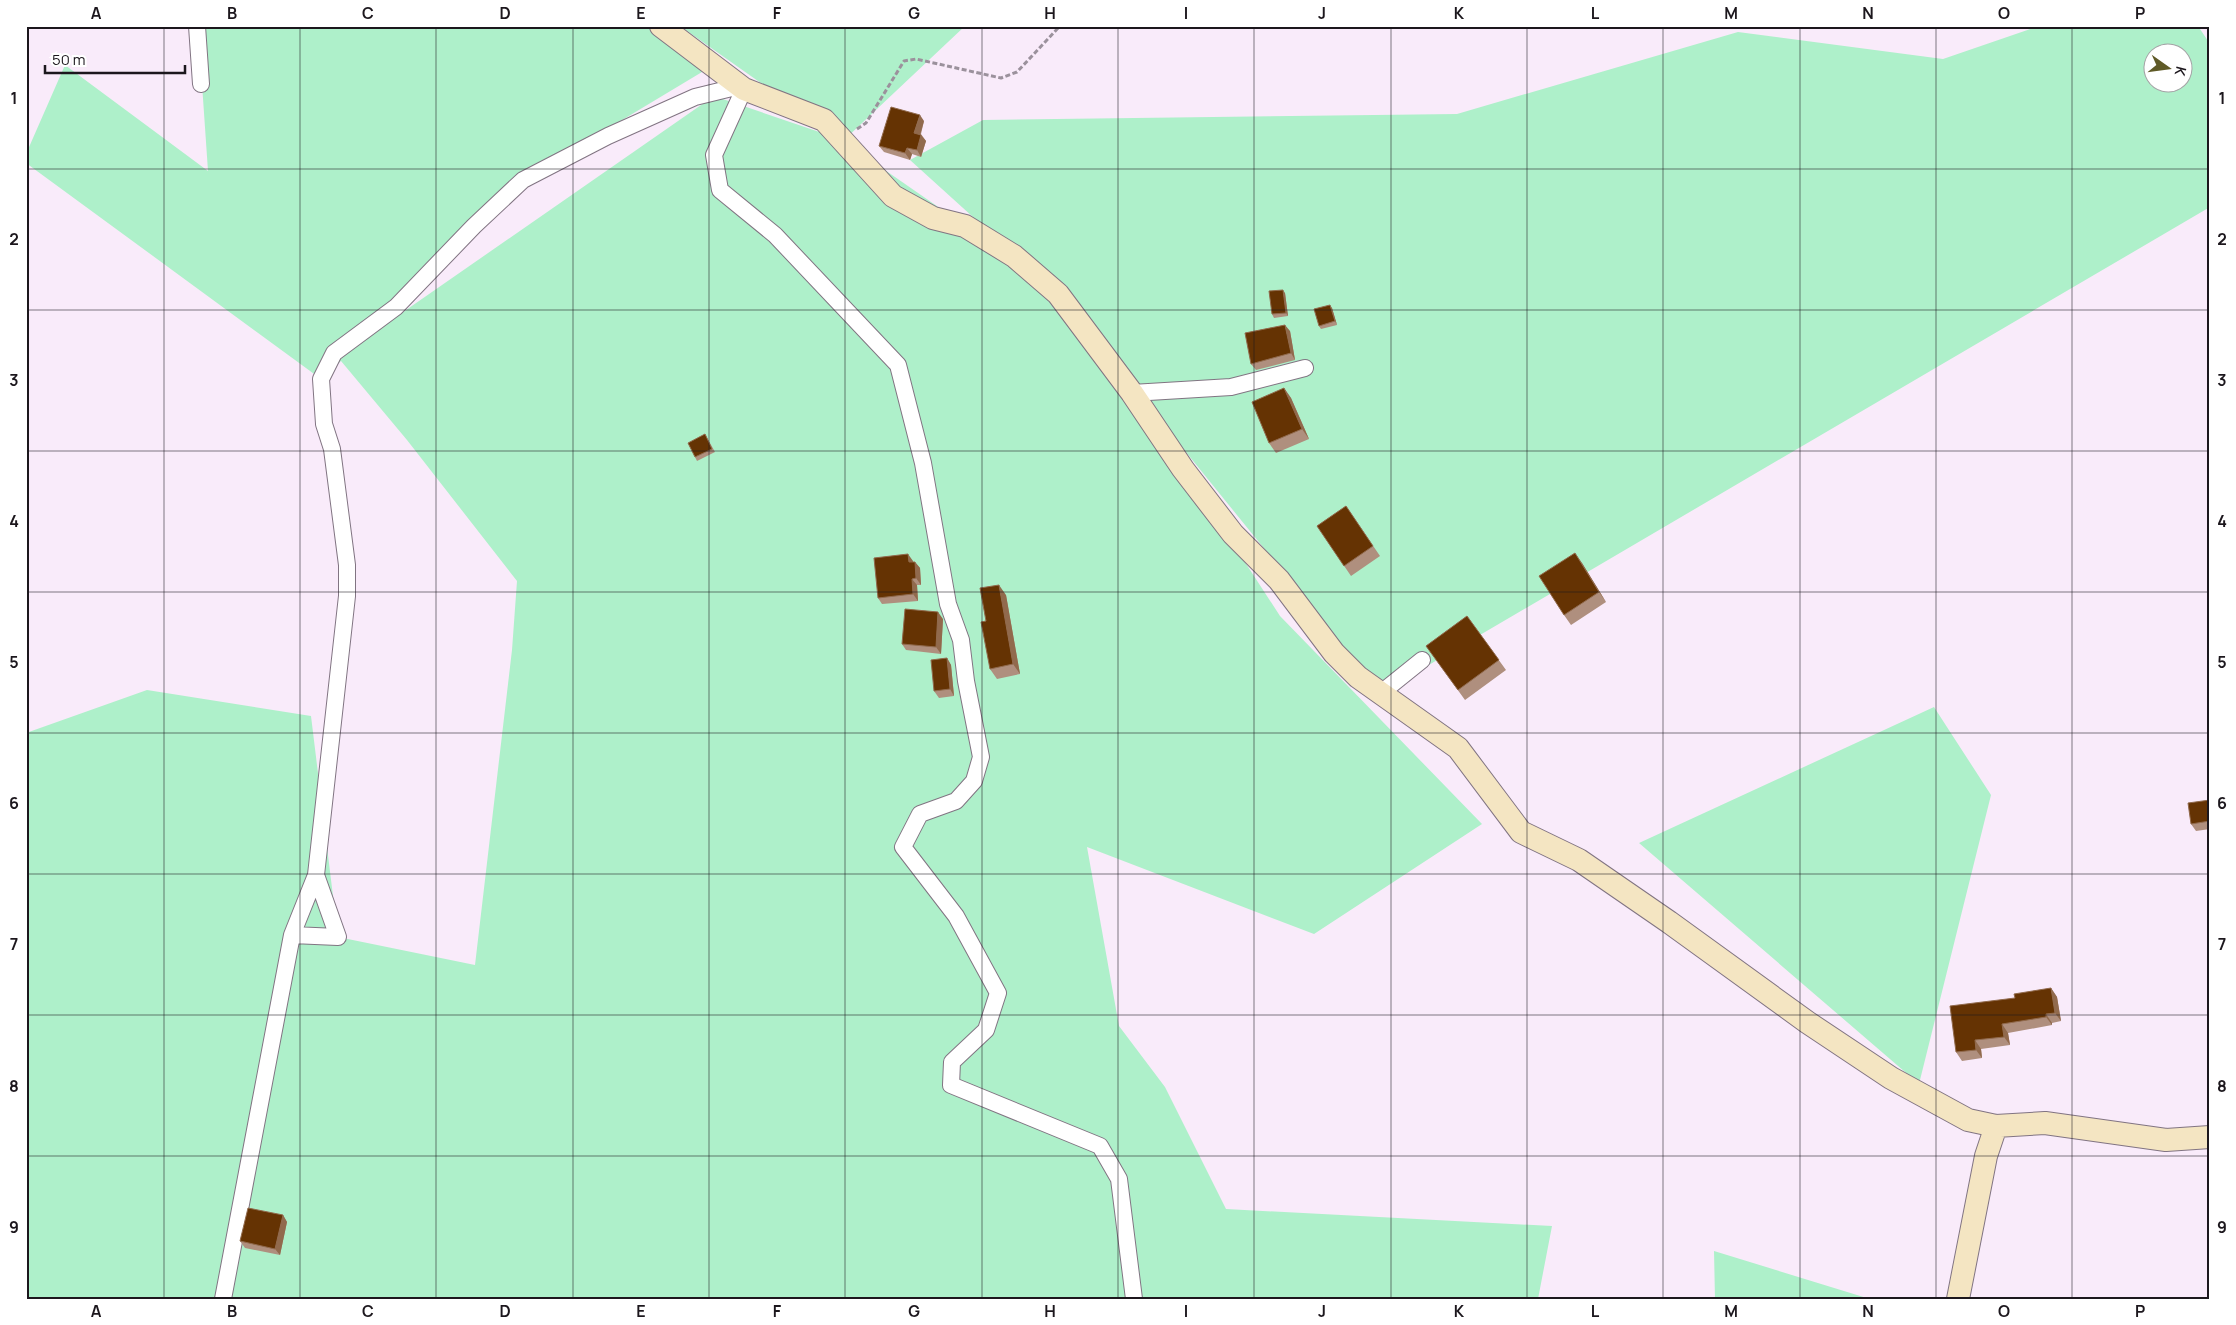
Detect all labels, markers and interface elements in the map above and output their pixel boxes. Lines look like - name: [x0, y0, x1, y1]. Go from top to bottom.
- text: A: [91, 2, 102, 24]
- text: B: [227, 2, 237, 24]
- text: C: [362, 2, 374, 24]
- text: D: [499, 2, 511, 24]
- text: E: [636, 2, 646, 24]
- text: F: [773, 2, 782, 24]
- text: G: [908, 2, 920, 24]
- text: H: [1044, 2, 1056, 24]
- text: I: [1184, 2, 1188, 24]
- text: J: [1318, 2, 1326, 24]
- text: K: [1454, 2, 1465, 24]
- text: L: [1591, 2, 1600, 24]
- text: M: [1724, 2, 1738, 24]
- text: N: [1862, 2, 1874, 24]
- text: O: [1998, 2, 2010, 24]
- text: P: [2135, 2, 2145, 24]
- scale bar: [45, 42, 185, 74]
- north arrow: [2144, 42, 2194, 92]
- text: 50 m: [52, 49, 86, 70]
- text: K: [2171, 65, 2191, 79]
- text: 1: [10, 87, 18, 109]
- text: 1: [2218, 87, 2226, 109]
- text: 2: [9, 228, 19, 250]
- text: 2: [2217, 228, 2227, 250]
- text: 3: [9, 369, 19, 391]
- text: 3: [2217, 369, 2227, 391]
- text: 4: [9, 510, 19, 532]
- text: 4: [2217, 510, 2227, 532]
- text: 5: [9, 651, 19, 673]
- text: 5: [2217, 651, 2227, 673]
- text: 6: [9, 792, 19, 814]
- text: 6: [2217, 792, 2227, 814]
- text: 7: [10, 933, 18, 955]
- text: 7: [2218, 933, 2226, 955]
- text: 8: [9, 1075, 19, 1097]
- text: 8: [2217, 1075, 2227, 1097]
- text: 9: [9, 1216, 19, 1238]
- text: 9: [2217, 1216, 2227, 1238]
- text: A: [91, 1300, 102, 1322]
- text: B: [227, 1300, 237, 1322]
- text: C: [362, 1300, 374, 1322]
- text: D: [499, 1300, 511, 1322]
- text: E: [636, 1300, 646, 1322]
- text: F: [773, 1300, 782, 1322]
- text: G: [908, 1300, 920, 1322]
- text: H: [1044, 1300, 1056, 1322]
- text: I: [1184, 1300, 1188, 1322]
- text: J: [1318, 1300, 1326, 1322]
- text: K: [1454, 1300, 1465, 1322]
- text: L: [1591, 1300, 1600, 1322]
- text: M: [1724, 1300, 1738, 1322]
- text: N: [1862, 1300, 1874, 1322]
- text: O: [1998, 1300, 2010, 1322]
- text: P: [2135, 1300, 2145, 1322]

